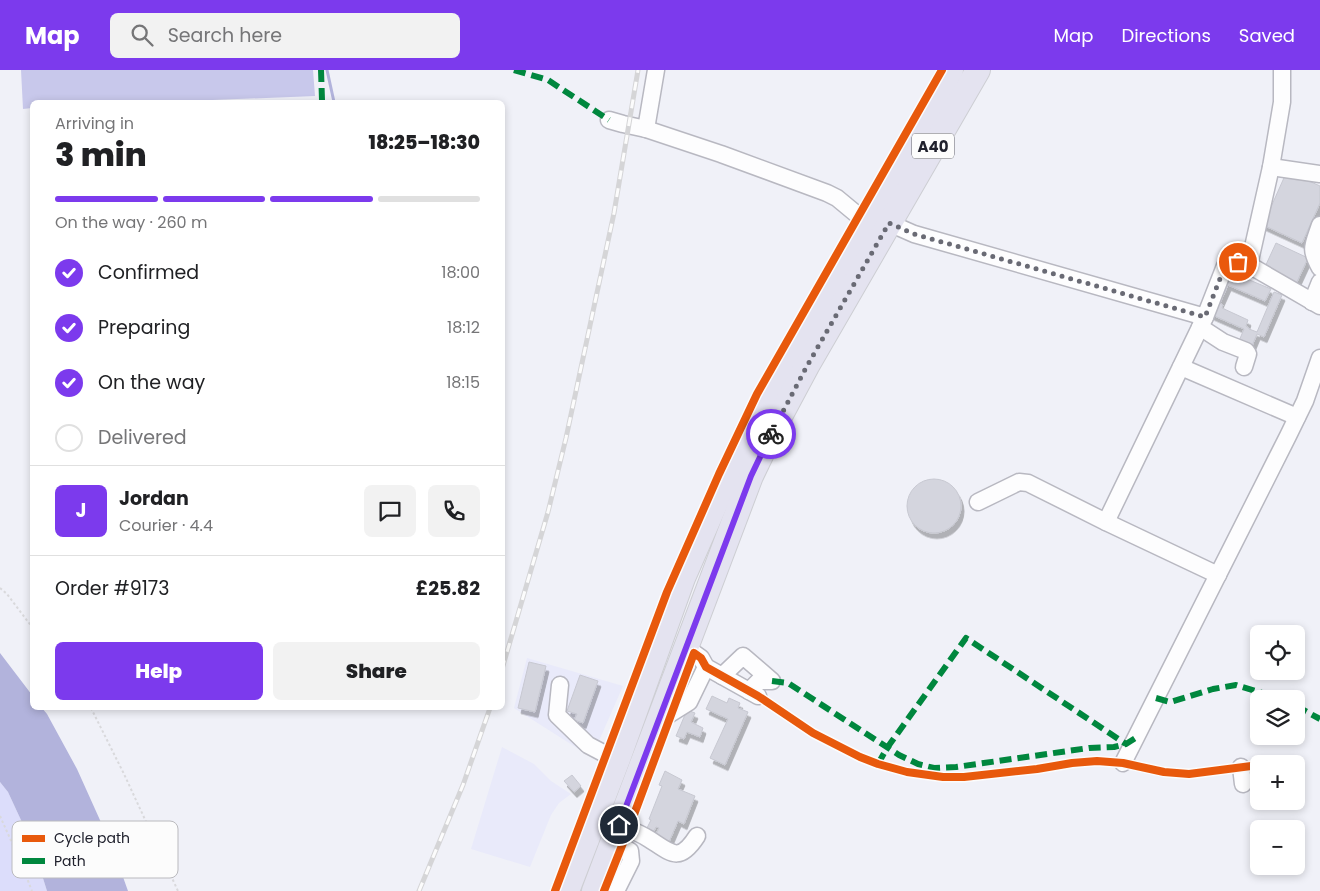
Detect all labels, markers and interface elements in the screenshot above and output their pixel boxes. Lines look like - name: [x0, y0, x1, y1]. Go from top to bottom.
- search box: [110, 13, 460, 58]
- text: Map: [25, 19, 80, 52]
- icon: search: [128, 21, 156, 49]
- text: Search here: [168, 22, 282, 49]
- text: Map: [1054, 23, 1093, 48]
- text: Directions: [1121, 23, 1211, 48]
- text: Saved: [1239, 23, 1295, 48]
- text: Arriving in: [55, 112, 134, 135]
- text: 18:25–18:30: [369, 129, 480, 156]
- text: 3 min: [55, 132, 147, 177]
- road number: A40: [912, 134, 954, 158]
- text: On the way · 260 m: [55, 211, 207, 234]
- pin: [1217, 241, 1259, 283]
- icon: bag: [1224, 248, 1252, 276]
- icon: check: [55, 259, 83, 287]
- text: Confirmed: [98, 259, 199, 286]
- text: 18:00: [441, 261, 480, 284]
- icon: check: [55, 314, 83, 342]
- text: Preparing: [98, 314, 190, 341]
- text: 18:12: [447, 316, 480, 339]
- icon: check: [55, 369, 83, 397]
- text: On the way: [98, 369, 205, 396]
- text: 18:15: [446, 371, 480, 394]
- courier: [746, 409, 796, 459]
- icon: bike: [757, 420, 785, 448]
- text: Delivered: [98, 424, 187, 451]
- text: Jordan: [119, 485, 189, 512]
- button: chat: [364, 485, 416, 537]
- button: phone: [428, 485, 480, 537]
- text: J: [76, 497, 86, 524]
- text: Courier · 4.4: [119, 514, 213, 537]
- text: Order #9173: [55, 575, 169, 602]
- text: £25.82: [416, 575, 480, 602]
- map controls: [1250, 625, 1305, 875]
- button: locate: [1250, 625, 1305, 680]
- button: Help: [55, 642, 263, 700]
- button: Share: [273, 642, 480, 700]
- button: layers: [1250, 690, 1305, 745]
- button: +: [1250, 755, 1305, 810]
- pin: [598, 804, 640, 846]
- icon: home: [605, 811, 633, 839]
- button: −: [1250, 820, 1305, 875]
- legend: [12, 821, 178, 878]
- text: Cycle path: [54, 828, 130, 848]
- text: Path: [54, 851, 86, 871]

